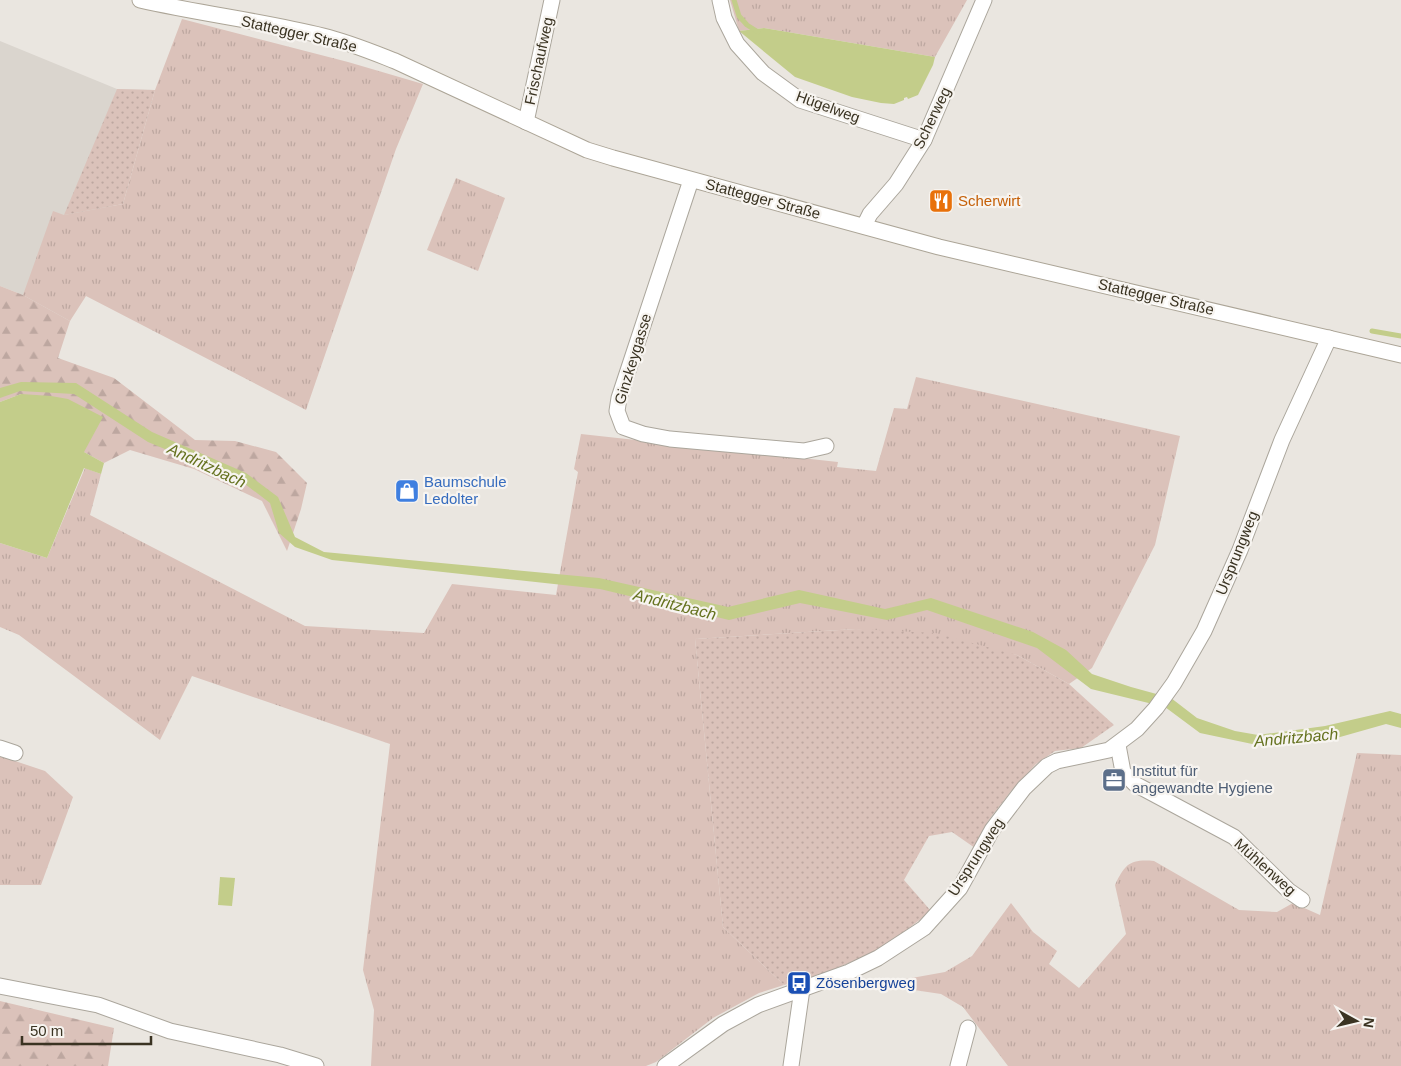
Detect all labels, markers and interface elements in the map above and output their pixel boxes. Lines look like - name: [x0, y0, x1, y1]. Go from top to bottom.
- street label: Stattegger Straße: [240, 12, 359, 55]
- street label: Frischaufweg: [521, 16, 556, 106]
- street label: Scherweg: [909, 84, 954, 151]
- street label: Hügelweg: [794, 87, 862, 126]
- street label: Stattegger Straße: [704, 175, 823, 222]
- restaurant icon: Scherwirt: [928, 188, 954, 214]
- place label: Scherwirt: [958, 192, 1021, 209]
- street label: Stattegger Straße: [1097, 275, 1216, 318]
- street label: Ginzkeygasse: [611, 311, 654, 406]
- water label: Andritzbach: [164, 439, 249, 491]
- place label: Baumschule Ledolter: [424, 473, 507, 507]
- shop icon: Baumschule Ledolter: [394, 478, 420, 504]
- street label: Ursprungweg: [1212, 508, 1261, 597]
- water label: Andritzbach: [631, 586, 718, 623]
- water label: Andritzbach: [1252, 725, 1339, 750]
- place label: Institut für angewandte Hygiene: [1132, 762, 1273, 796]
- office icon: Institut für angewandte Hygiene: [1101, 767, 1127, 793]
- street label: Ursprungweg: [944, 815, 1007, 899]
- street label: Mühlenweg: [1231, 835, 1300, 899]
- bus stop icon: Zösenbergweg: [786, 970, 812, 996]
- place label: Zösenbergweg: [816, 974, 915, 991]
- north arrow: [1331, 996, 1381, 1046]
- scale bar: [22, 1014, 151, 1046]
- text: N: [1360, 1017, 1378, 1029]
- text: 50 m: [30, 1022, 63, 1039]

